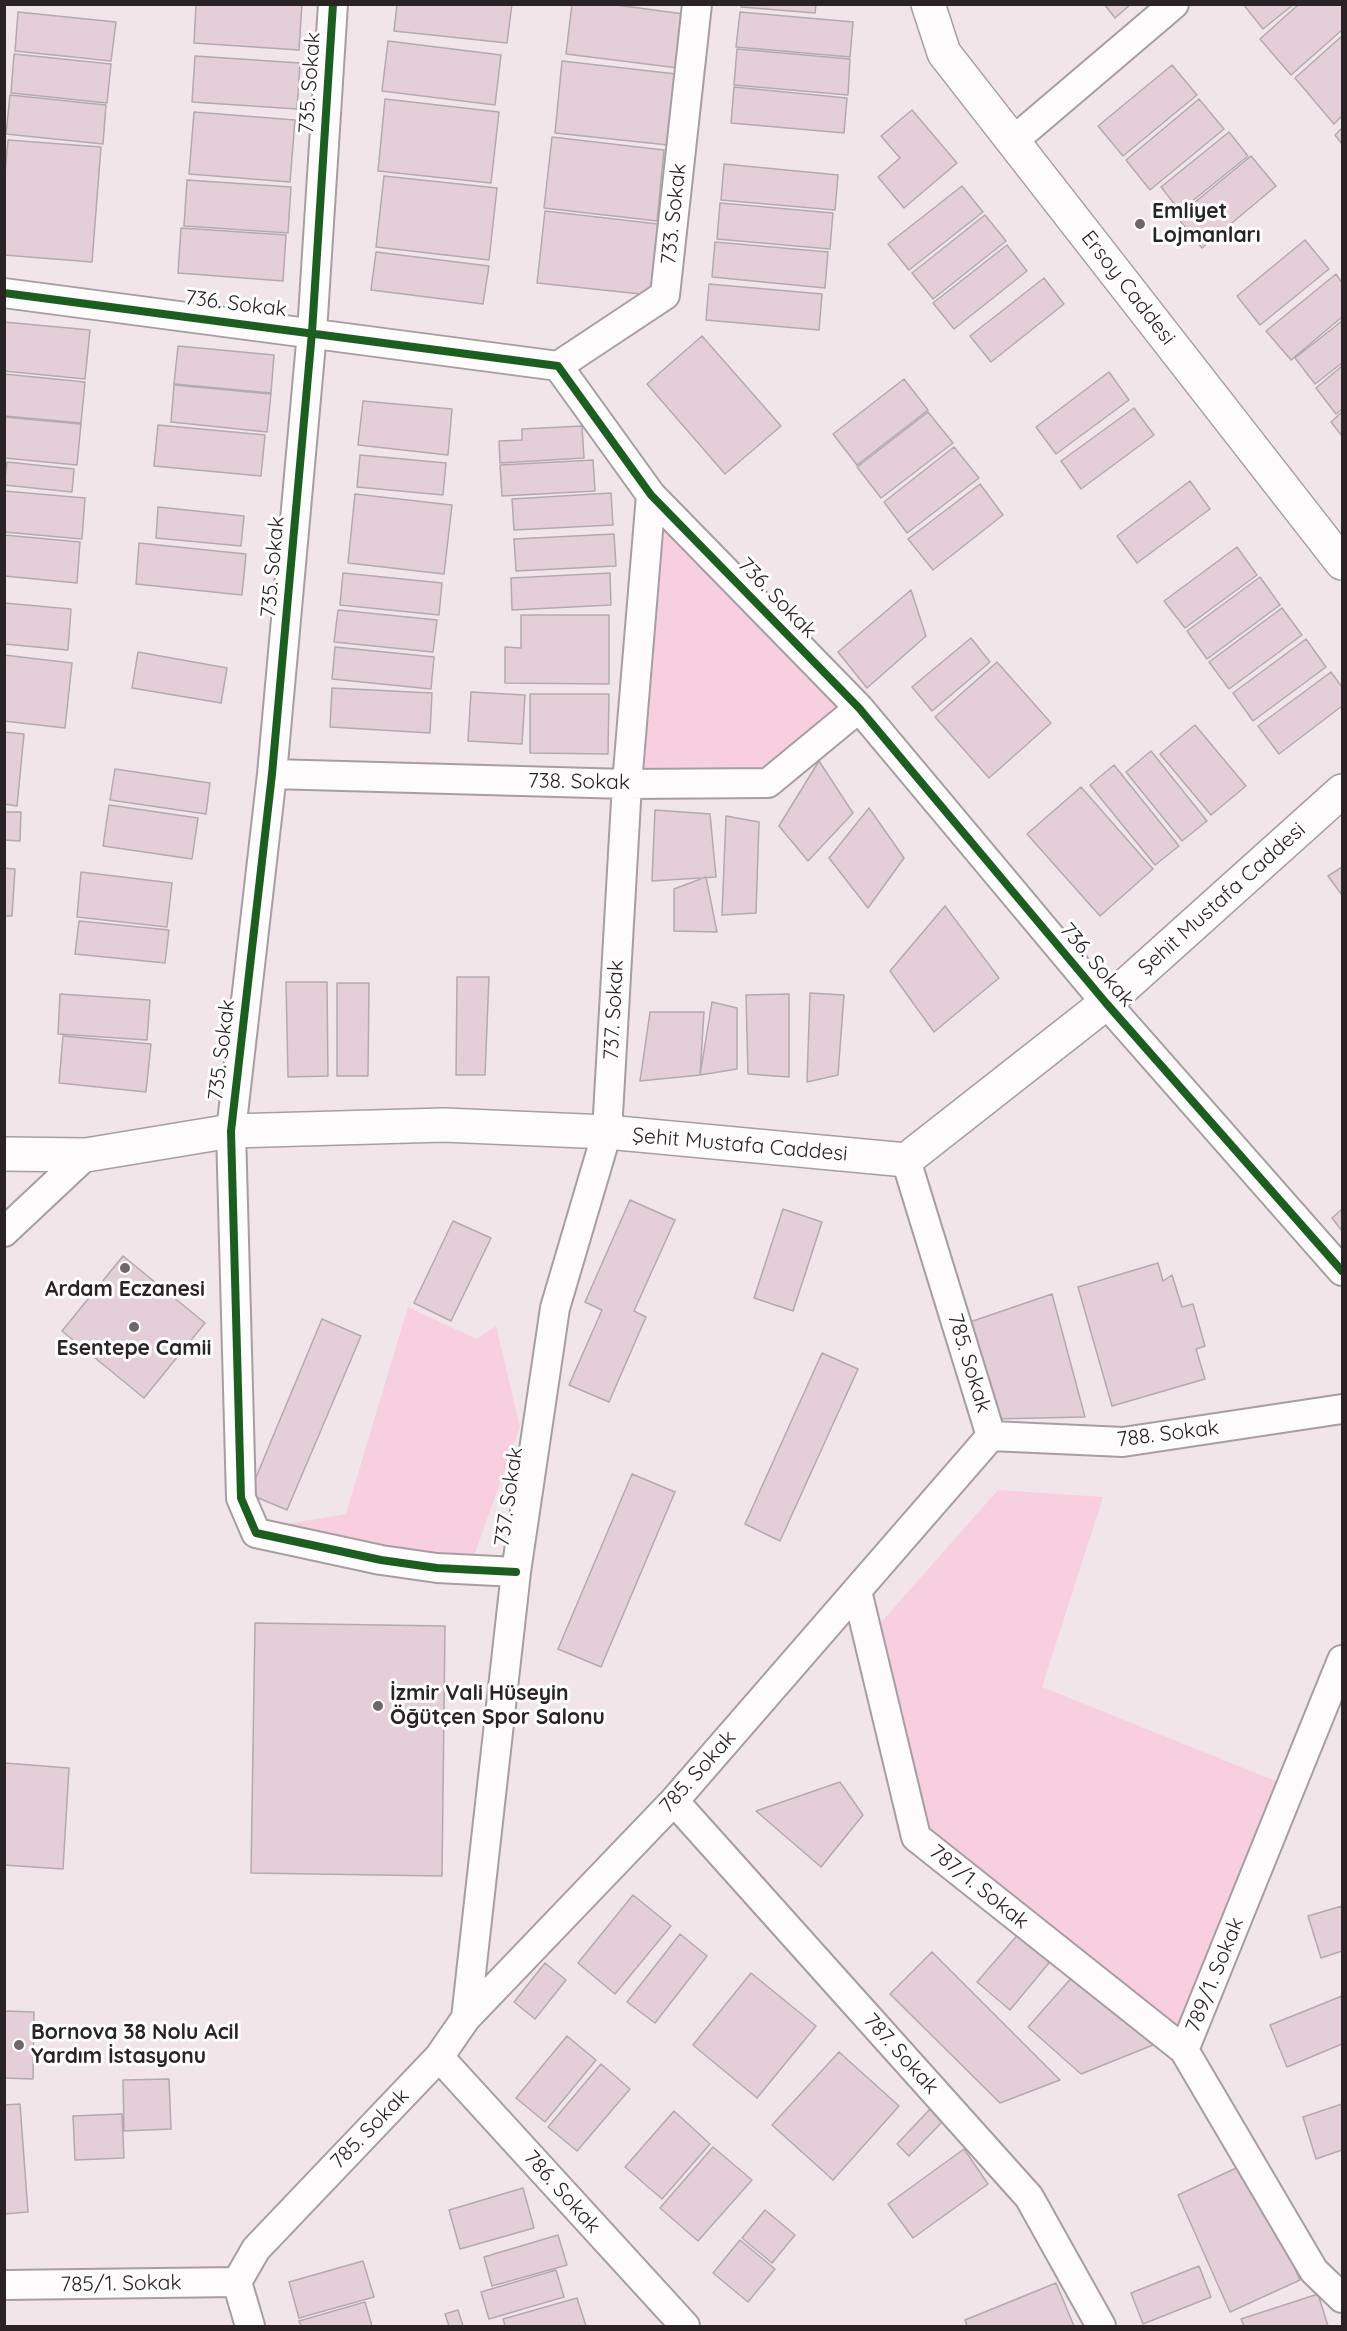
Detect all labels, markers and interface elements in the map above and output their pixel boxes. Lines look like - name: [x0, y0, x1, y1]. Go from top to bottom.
- street label: 735. Sokak: [294, 31, 326, 135]
- street label: 733. Sokak: [656, 162, 692, 266]
- place label: Emliyet Lojmanları: [1152, 199, 1261, 249]
- marker: Emliyet Lojmanları: [1133, 217, 1147, 231]
- street label: Ersoy Caddesi: [1075, 226, 1181, 350]
- street label: 736. Sokak: [184, 285, 288, 323]
- street label: 735. Sokak: [256, 515, 290, 619]
- street label: 736. Sokak: [732, 552, 822, 644]
- street label: 738. Sokak: [528, 769, 630, 795]
- street label: Şehit Mustafa Caddesi: [1133, 817, 1311, 981]
- street label: 736. Sokak: [1054, 918, 1140, 1012]
- street label: 737. Sokak: [599, 959, 629, 1061]
- street label: 735. Sokak: [203, 998, 241, 1102]
- street label: Şehit Mustafa Caddesi: [631, 1123, 849, 1167]
- marker: Ardam Eczanesi: [118, 1261, 132, 1275]
- place label: Ardam Eczanesi: [45, 1277, 205, 1303]
- street label: 785. Sokak: [942, 1310, 996, 1416]
- marker: Esentepe Camii: [127, 1320, 141, 1334]
- place label: Esentepe Camii: [56, 1336, 212, 1362]
- street label: 788. Sokak: [1116, 1415, 1220, 1453]
- street label: 737. Sokak: [490, 1446, 528, 1548]
- place label: İzmir Vali Hüseyin Öğütçen Spor Salonu: [390, 1681, 605, 1731]
- marker: İzmir Vali Hüseyin Öğütçen Spor Salonu: [371, 1699, 385, 1713]
- street label: 785. Sokak: [654, 1726, 742, 1818]
- street label: 787/1. Sokak: [924, 1839, 1034, 1935]
- street label: 789/1. Sokak: [1181, 1914, 1249, 2036]
- street label: 787. Sokak: [858, 2008, 944, 2100]
- place label: Bornova 38 Nolu Acil Yardım İstasyonu: [31, 2020, 239, 2070]
- marker: Bornova 38 Nolu Acil Yardım İstasyonu: [12, 2038, 26, 2052]
- street label: 785. Sokak: [325, 2084, 415, 2174]
- street label: 786. Sokak: [518, 2145, 606, 2239]
- street label: 785/1. Sokak: [60, 2270, 182, 2298]

